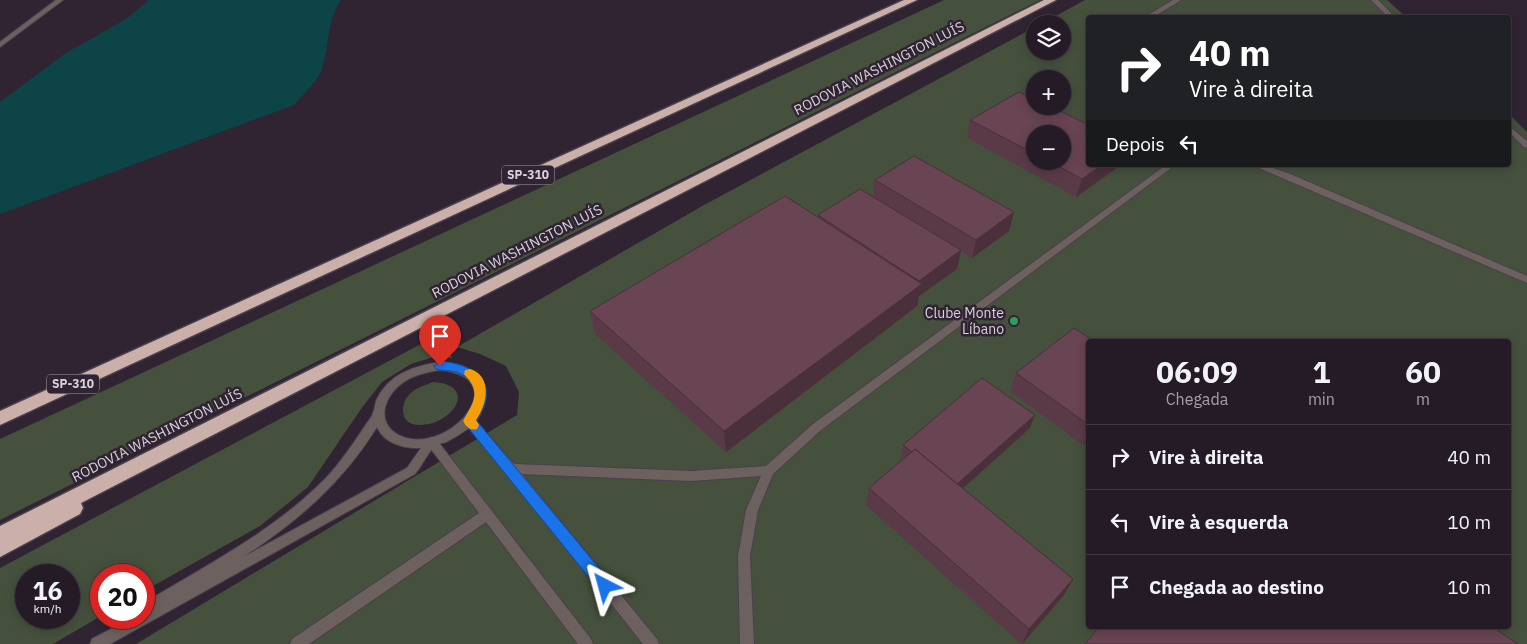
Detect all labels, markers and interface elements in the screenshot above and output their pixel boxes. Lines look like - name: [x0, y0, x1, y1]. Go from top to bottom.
- map controls: [1026, 15, 1071, 170]
- button: layers: [1026, 15, 1071, 60]
- street label: RODOVIA WASHINGTON LUÍS: [790, 16, 967, 119]
- text: 40 m: [1189, 30, 1271, 76]
- icon: right: [1106, 35, 1171, 100]
- button: +: [1026, 70, 1071, 115]
- text: Vire à direita: [1189, 74, 1313, 103]
- button: −: [1026, 125, 1071, 170]
- icon: left: [1175, 130, 1203, 158]
- text: Depois: [1106, 132, 1165, 156]
- road number: SP-310: [502, 166, 554, 184]
- street label: RODOVIA WASHINGTON LUÍS: [428, 199, 605, 302]
- place label: Clube Monte Líbano: [925, 304, 1004, 338]
- pin: [419, 315, 461, 366]
- marker: Clube Monte Líbano: [1008, 315, 1020, 327]
- icon: arrive: [426, 322, 454, 350]
- text: 06:09: [1156, 352, 1238, 391]
- text: 1: [1312, 352, 1330, 391]
- text: 60: [1405, 352, 1441, 391]
- road number: SP-310: [47, 374, 99, 394]
- street label: RODOVIA WASHINGTON LUÍS: [68, 383, 245, 486]
- text: Chegada: [1166, 389, 1228, 409]
- text: min: [1308, 389, 1335, 409]
- text: m: [1416, 389, 1430, 409]
- icon: right: [1106, 443, 1134, 471]
- text: Vire à direita: [1149, 445, 1264, 469]
- text: 40 m: [1447, 445, 1491, 469]
- icon: left: [1106, 508, 1134, 536]
- text: Vire à esquerda: [1149, 510, 1289, 534]
- text: 10 m: [1447, 510, 1491, 534]
- position arrow: [578, 559, 630, 611]
- speed limit sign: 20: [90, 564, 155, 629]
- icon: arrive: [1106, 573, 1134, 601]
- text: 16: [32, 574, 63, 607]
- text: Chegada ao destino: [1149, 575, 1324, 599]
- text: 10 m: [1447, 575, 1491, 599]
- text: km/h: [33, 601, 62, 616]

